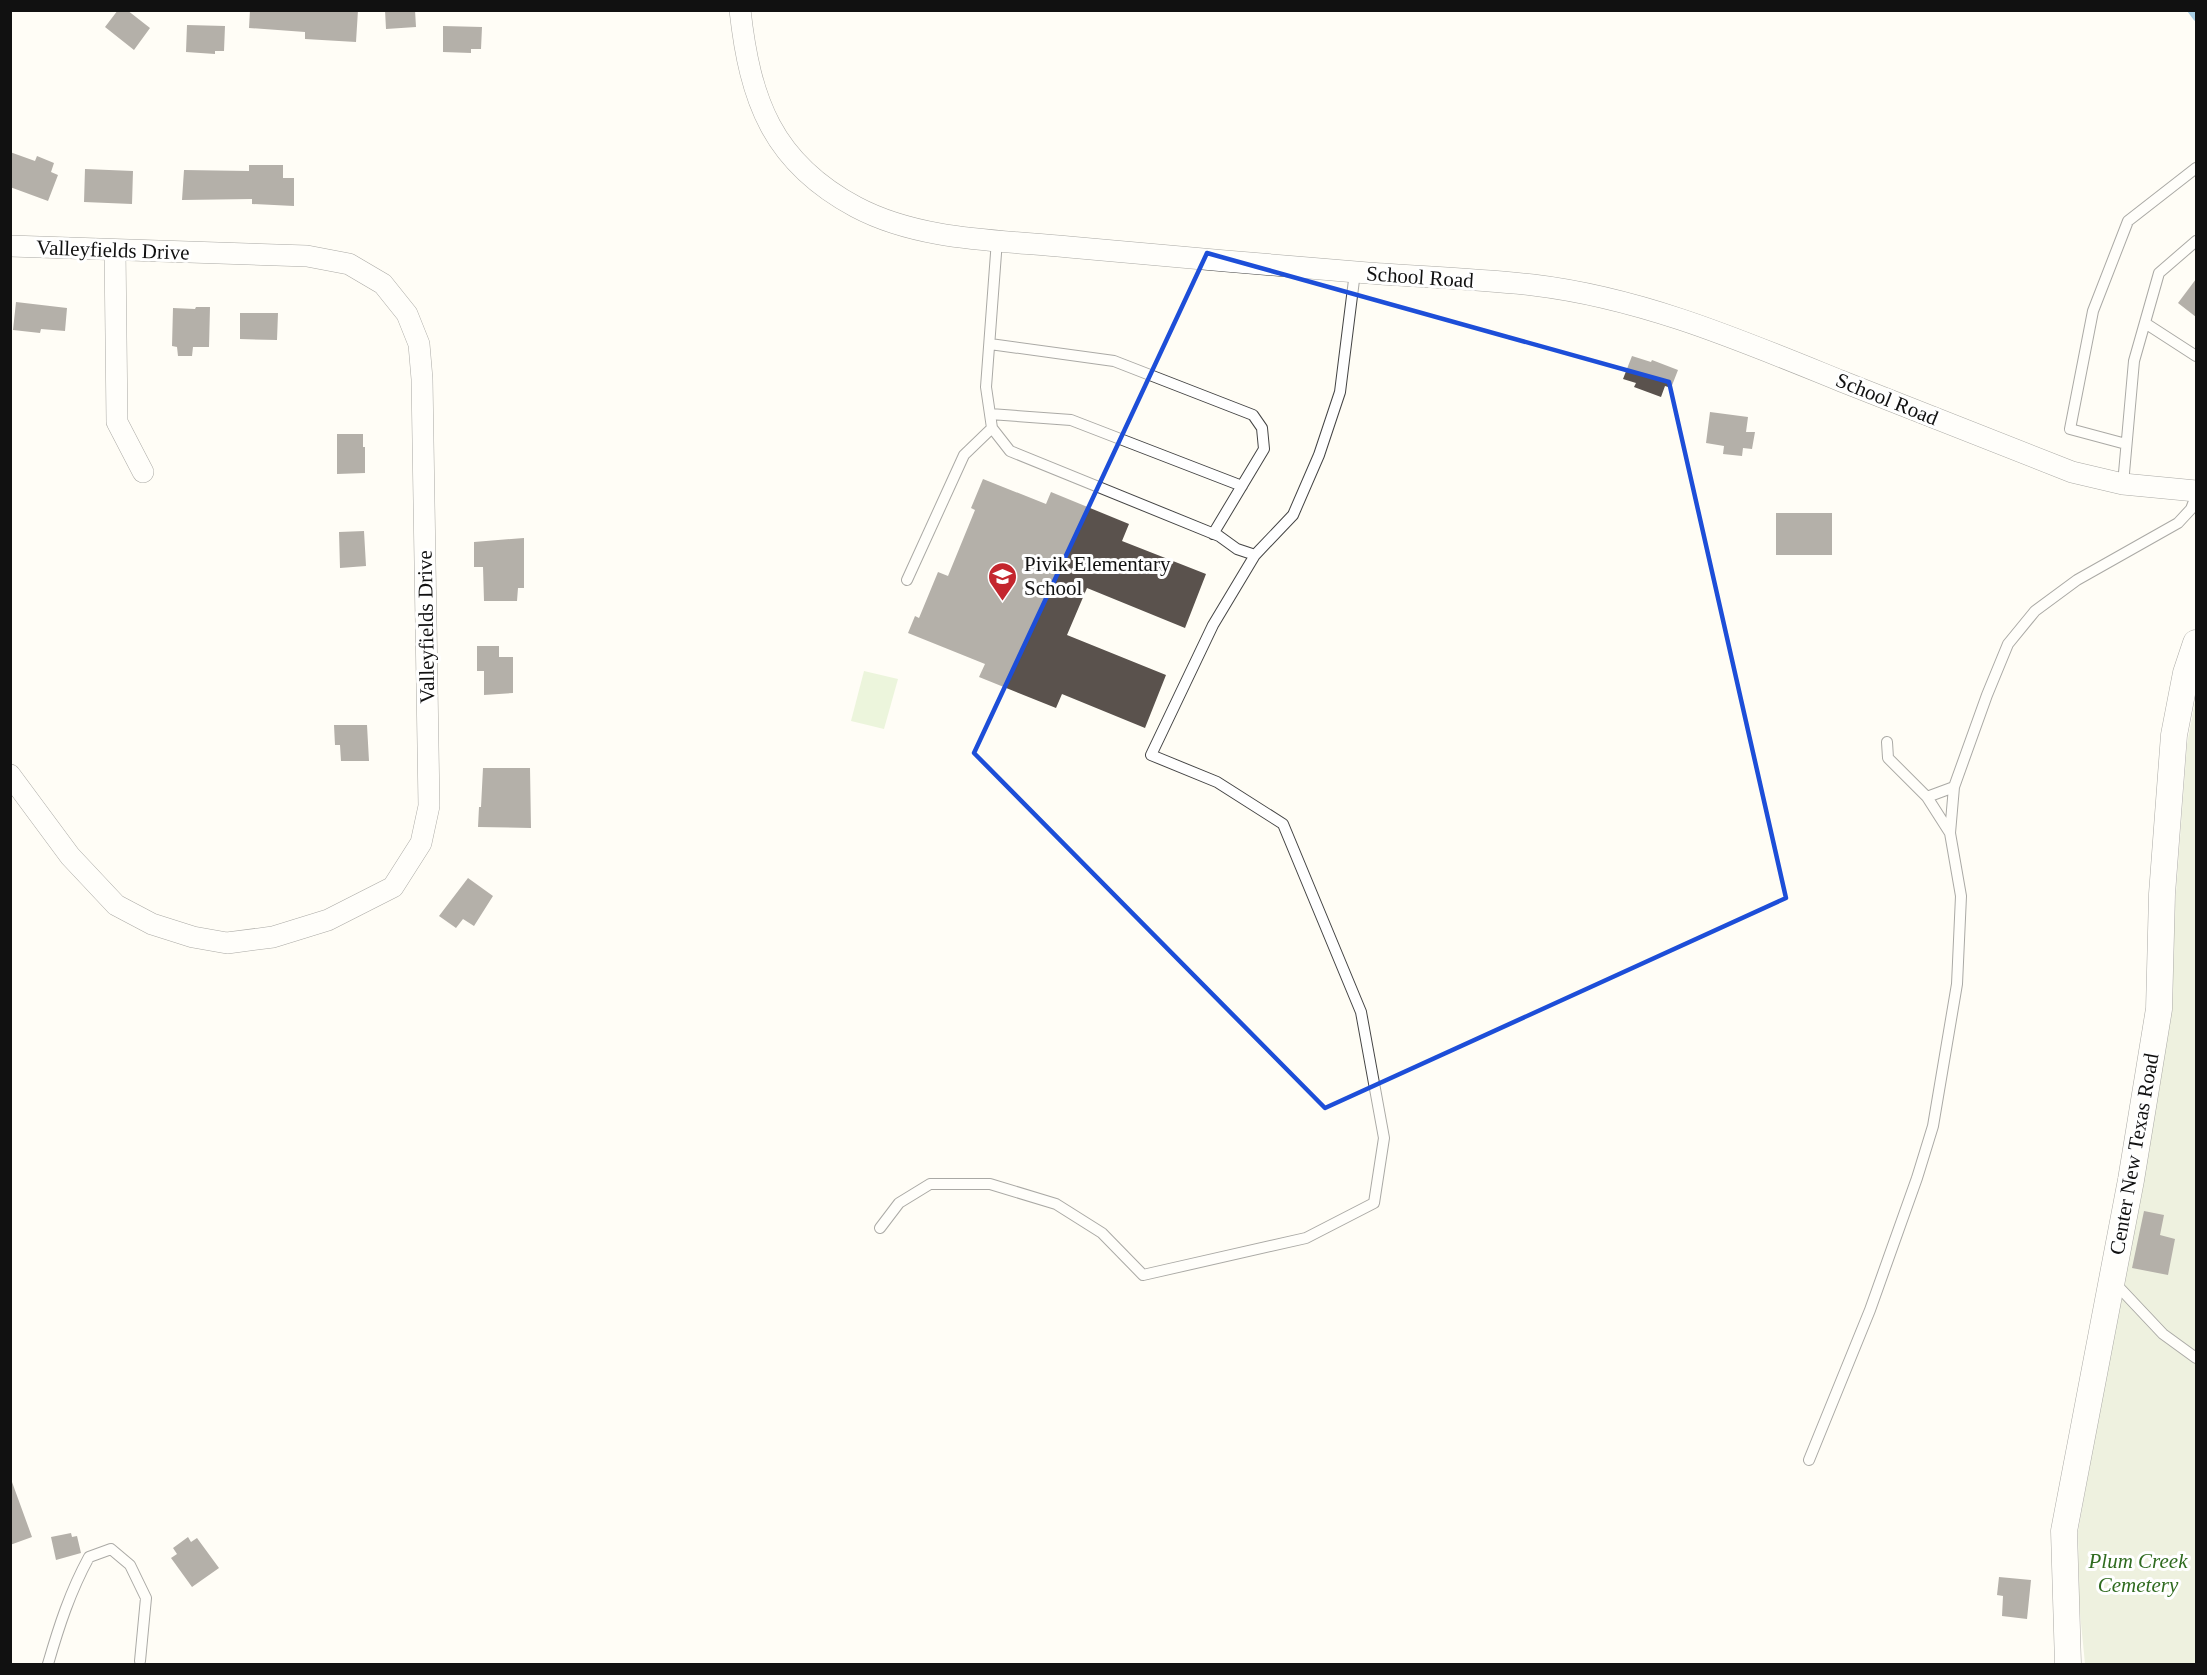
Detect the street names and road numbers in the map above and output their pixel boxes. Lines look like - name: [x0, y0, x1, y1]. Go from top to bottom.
- street label: Valleyfields Drive: [36, 235, 190, 265]
- street label: School Road: [1365, 261, 1475, 293]
- street label: School Road: [1832, 368, 1942, 431]
- street label: Valleyfields Drive: [413, 550, 439, 704]
- street label: Center New Texas Road: [2104, 1051, 2164, 1257]

